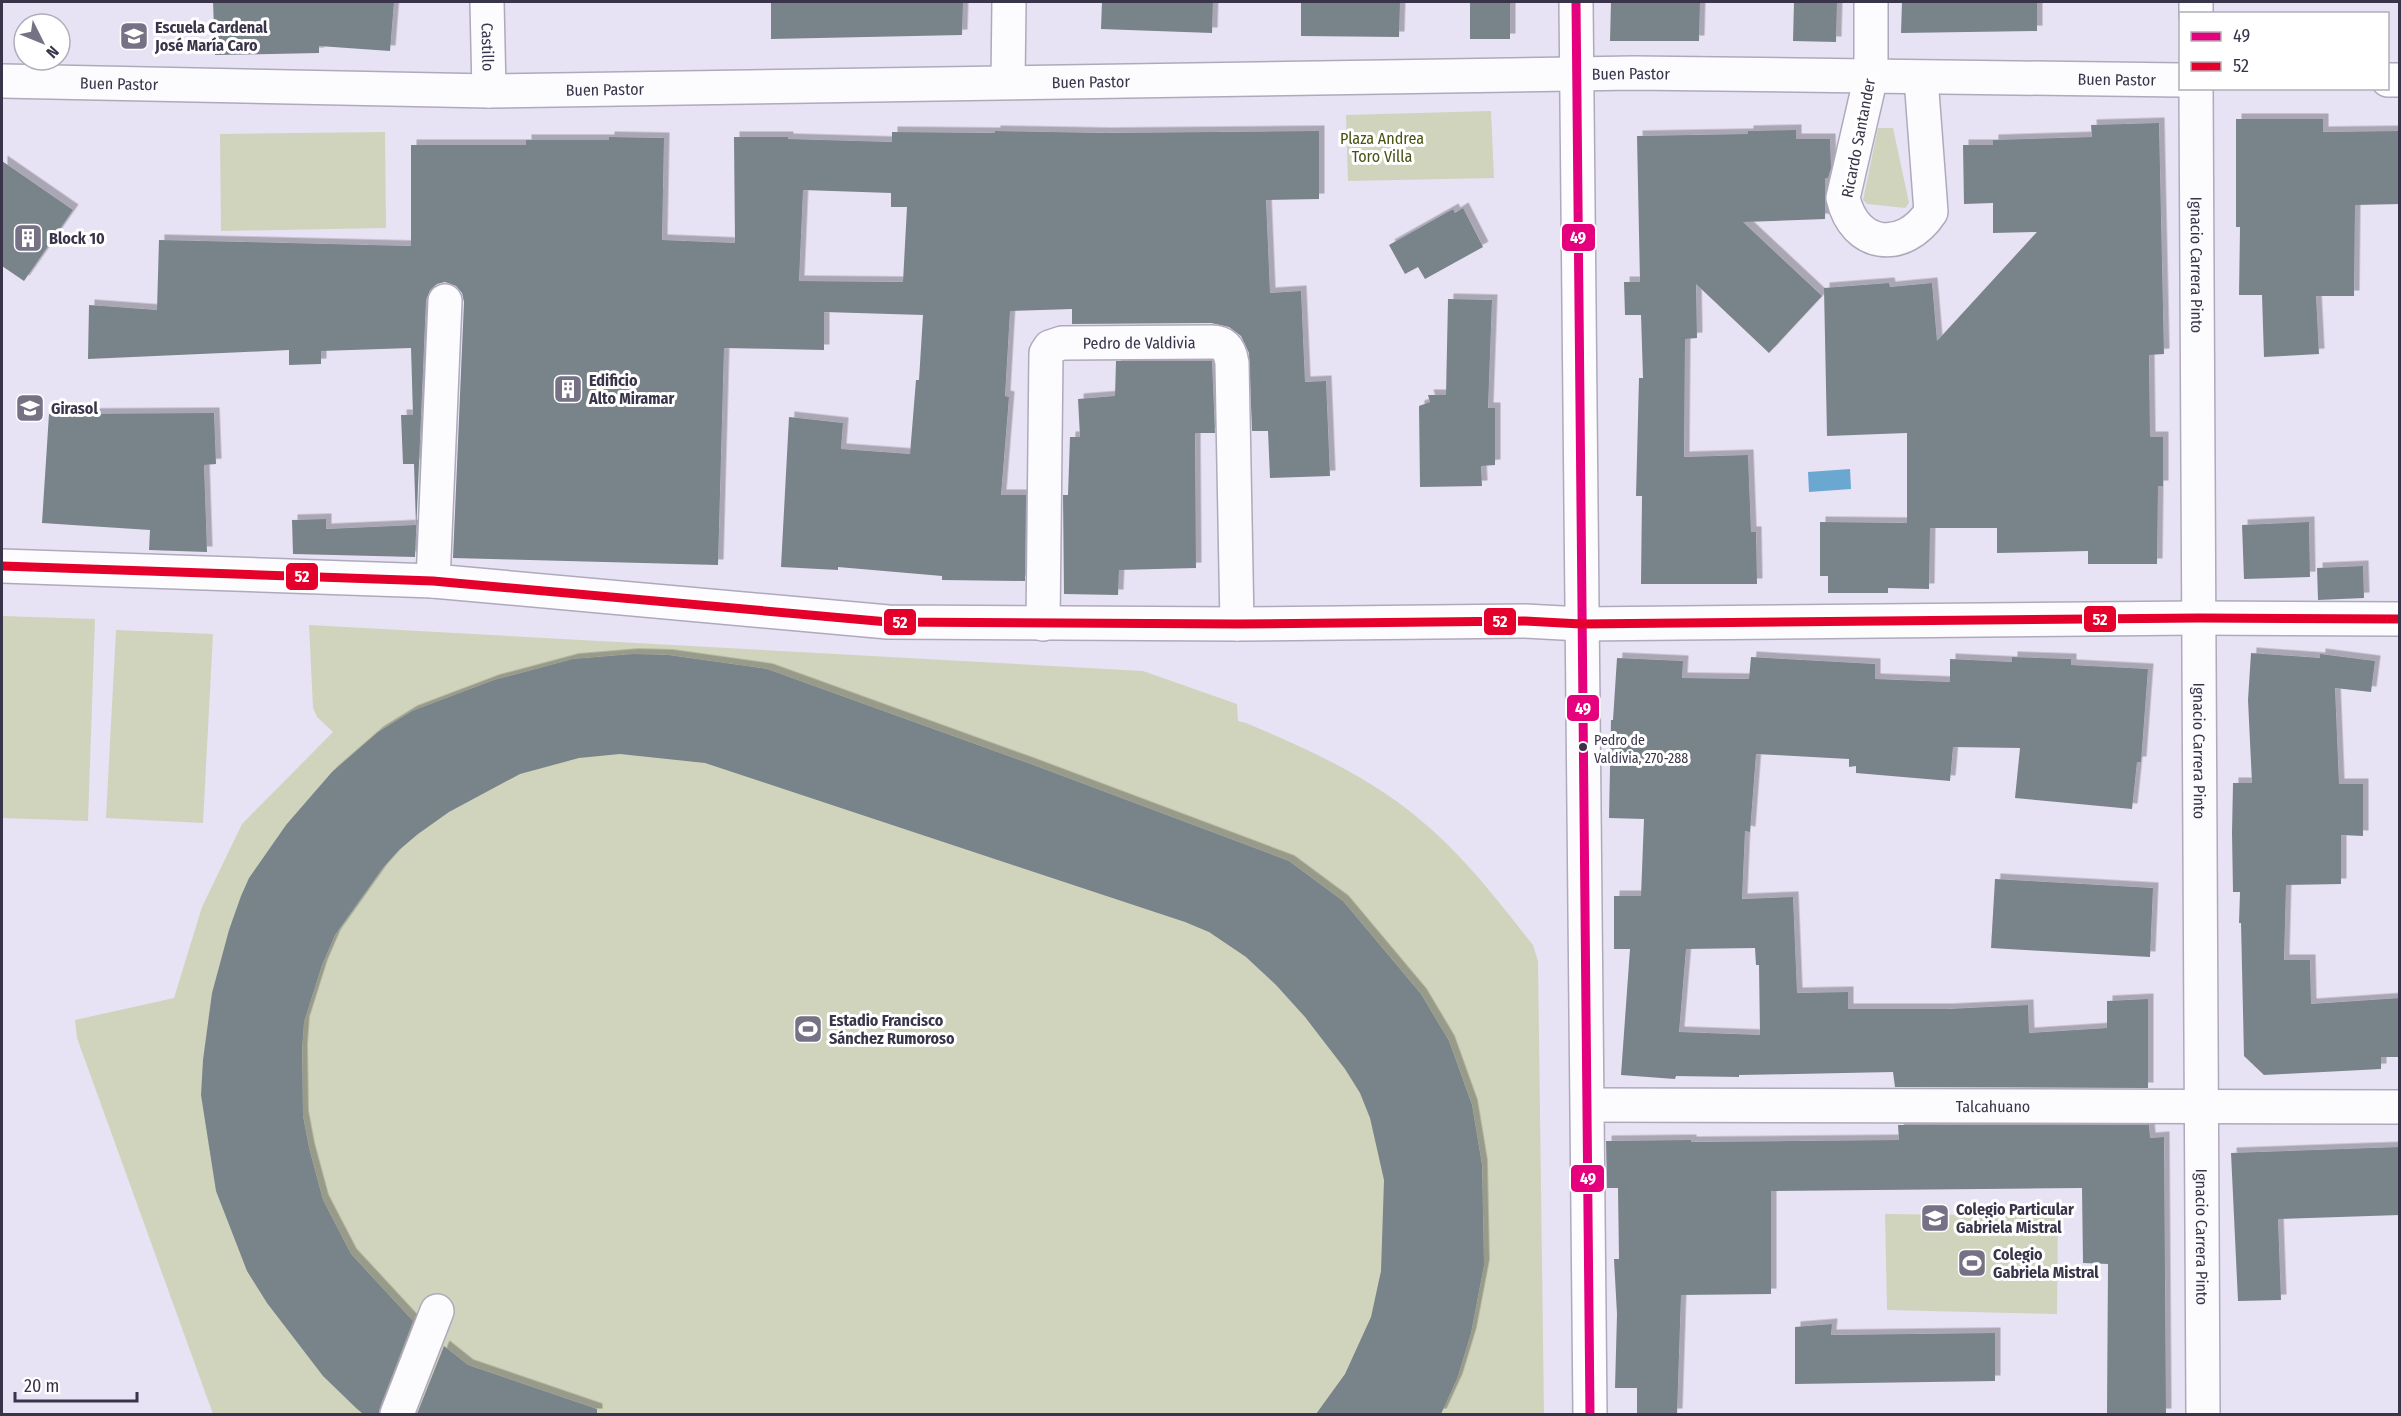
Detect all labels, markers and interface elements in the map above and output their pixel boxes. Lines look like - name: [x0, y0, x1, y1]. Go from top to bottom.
- north arrow: [12, 12, 72, 72]
- legend: [2179, 12, 2389, 90]
- place label: Escuela Cardenal José María Caro: [154, 18, 268, 55]
- school or university icon: Escuela Cardenal José María Caro: [118, 20, 150, 52]
- street label: Castillo: [477, 22, 498, 72]
- text: 49: [2233, 25, 2250, 47]
- text: N: [42, 42, 63, 62]
- text: 52: [2233, 55, 2249, 77]
- street label: Buen Pastor: [1591, 64, 1670, 84]
- street label: Buen Pastor: [2077, 70, 2156, 90]
- street label: Buen Pastor: [1051, 72, 1131, 92]
- street label: Buen Pastor: [80, 74, 159, 94]
- street label: Ricardo Santander: [1838, 77, 1879, 199]
- street label: Buen Pastor: [566, 80, 645, 100]
- park label: Plaza Andrea Toro Villa: [1340, 129, 1424, 166]
- street label: Ignacio Carrera Pinto: [2187, 197, 2206, 333]
- building icon: Block 10: [12, 222, 44, 254]
- line badge: 49: [1561, 223, 1596, 252]
- text: 49: [1570, 228, 1586, 247]
- place label: Block 10: [49, 229, 105, 248]
- street label: Pedro de Valdivia: [1083, 333, 1196, 353]
- place label: Edificio Alto Miramar: [588, 371, 674, 408]
- building icon: Edificio Alto Miramar: [552, 373, 584, 405]
- school or university icon: Girasol: [14, 392, 46, 424]
- place label: Girasol: [51, 399, 98, 418]
- line badge: 52: [285, 562, 319, 591]
- text: 52: [294, 567, 310, 586]
- line badge: 52: [2083, 605, 2117, 633]
- line badge: 52: [1483, 607, 1517, 636]
- line badge: 52: [883, 608, 917, 636]
- text: 52: [2092, 610, 2108, 629]
- text: 52: [1492, 612, 1508, 631]
- text: 52: [892, 613, 908, 632]
- street label: Ignacio Carrera Pinto: [2189, 683, 2209, 819]
- line badge: 49: [1566, 694, 1600, 722]
- text: 49: [1575, 699, 1591, 718]
- place label: Pedro de Valdivia, 270-288: [1594, 732, 1688, 767]
- marker: Pedro de Valdivia, 270-288: [1577, 741, 1589, 753]
- place label: Estadio Francisco Sánchez Rumoroso: [829, 1011, 955, 1048]
- sports icon: Estadio Francisco Sánchez Rumoroso: [792, 1013, 824, 1045]
- street label: Talcahuano: [1956, 1097, 2030, 1116]
- line badge: 49: [1570, 1164, 1605, 1193]
- text: 49: [1580, 1169, 1596, 1188]
- street label: Ignacio Carrera Pinto: [2192, 1169, 2211, 1305]
- place label: Colegio Particular Gabriela Mistral: [1956, 1200, 2074, 1237]
- school or university icon: Colegio Particular Gabriela Mistral: [1919, 1202, 1951, 1234]
- place label: Colegio Gabriela Mistral: [1993, 1245, 2099, 1282]
- sports icon: Colegio Gabriela Mistral: [1956, 1247, 1988, 1279]
- scale bar: [15, 1365, 136, 1403]
- text: 20 m: [24, 1375, 59, 1397]

